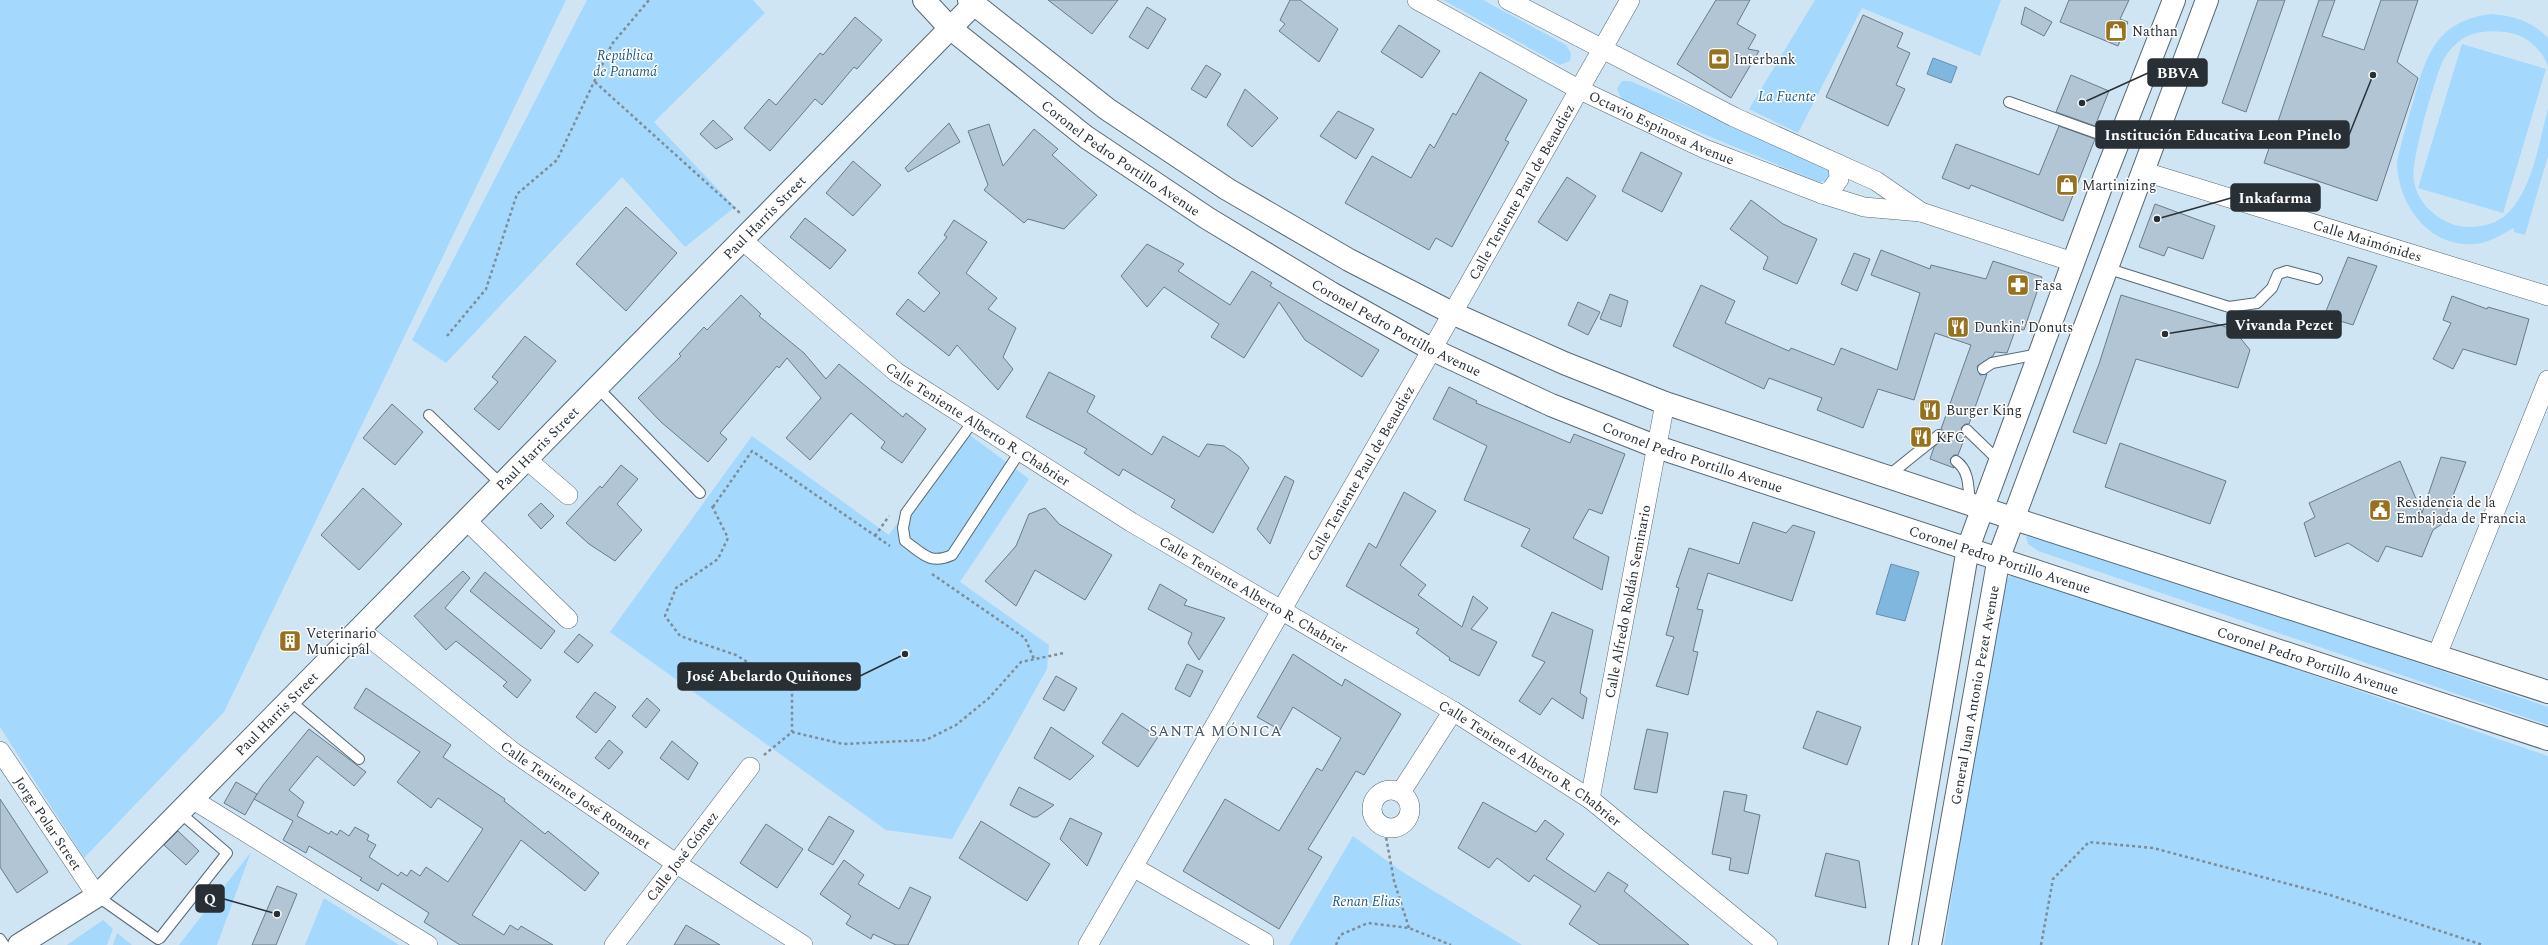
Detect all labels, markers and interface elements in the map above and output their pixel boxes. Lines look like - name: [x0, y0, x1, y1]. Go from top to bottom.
- shop icon: Nathan: [2103, 18, 2129, 44]
- place label: Nathan: [2132, 21, 2178, 42]
- park label: República de Panamá: [593, 45, 658, 82]
- bank icon: Interbank: [1706, 46, 1732, 72]
- place label: Interbank: [1734, 49, 1796, 70]
- callout: BBVA: [2148, 59, 2207, 86]
- text: BBVA: [2157, 62, 2200, 85]
- street label: Octavio Espinosa Avenue: [1585, 85, 1738, 170]
- park label: La Fuente: [1758, 86, 1816, 107]
- street label: Coronel Pedro Portillo Avenue: [1037, 95, 1205, 221]
- street label: Calle Teniente Paul de Beaudiez: [1463, 100, 1580, 284]
- callout: Institución Educativa Leon Pinelo: [2096, 121, 2349, 148]
- text: Institución Educativa Leon Pinelo: [2105, 124, 2341, 147]
- street label: Paul Harris Street: [718, 170, 811, 264]
- shop icon: Martinizing: [2054, 172, 2080, 198]
- place label: Martinizing: [2082, 175, 2156, 196]
- callout: Inkafarma: [2231, 184, 2320, 211]
- text: Inkafarma: [2239, 187, 2312, 210]
- street label: Calle Maimónides: [2311, 214, 2425, 267]
- pharmacy icon: Fasa: [2005, 272, 2031, 298]
- street label: Coronel Pedro Portillo Avenue: [1308, 273, 1485, 382]
- place label: Fasa: [2034, 275, 2062, 296]
- callout: Vivanda Pezet: [2227, 311, 2341, 338]
- restaurant icon: Dunkin' Donuts: [1945, 314, 1971, 340]
- text: Vivanda Pezet: [2235, 314, 2334, 337]
- place label: Dunkin' Donuts: [1974, 317, 2073, 338]
- street label: Calle Teniente Alberto R. Chabrier: [881, 357, 1075, 491]
- street label: Calle Teniente Paul de Beaudiez: [1302, 382, 1420, 565]
- restaurant icon: Burger King: [1917, 397, 1943, 423]
- place label: Burger King: [1946, 400, 2022, 421]
- street label: Paul Harris Street: [491, 401, 584, 495]
- street label: Coronel Pedro Portillo Avenue: [1599, 416, 1786, 498]
- restaurant icon: KFC: [1908, 424, 1934, 450]
- place label: KFC: [1936, 427, 1965, 448]
- place label: Residencia de la Embajada de Francia: [2396, 492, 2526, 529]
- public building icon: Residencia de la Embajada de Francia: [2367, 497, 2393, 523]
- street label: Calle Alfredo Roldán Seminario: [1599, 503, 1656, 700]
- street label: Coronel Pedro Portillo Avenue: [1906, 520, 2094, 599]
- street label: Calle Teniente Alberto R. Chabrier: [1155, 530, 1353, 658]
- street label: General Juan Antonio Pezet Avenue: [1945, 583, 2004, 806]
- street label: Coronel Pedro Portillo Avenue: [2214, 621, 2402, 700]
- place label: Veterinario Municipal: [306, 623, 377, 660]
- building icon: Veterinario Municipal: [277, 628, 303, 654]
- callout: José Abelardo Quiñones: [678, 663, 860, 690]
- text: José Abelardo Quiñones: [686, 665, 852, 688]
- street label: Paul Harris Street: [230, 667, 323, 760]
- street label: Calle Teniente Alberto R. Chabrier: [1435, 694, 1626, 832]
- district label: SANTA MÓNICA: [1149, 720, 1283, 743]
- street label: Calle Teniente José Romanet: [496, 736, 655, 854]
- street label: Jorge Polar Street: [9, 772, 87, 875]
- street label: Calle José Gómez: [641, 807, 723, 905]
- callout: Q: [196, 885, 224, 912]
- text: Q: [204, 888, 217, 911]
- park label: Renan Elias: [1332, 891, 1400, 912]

